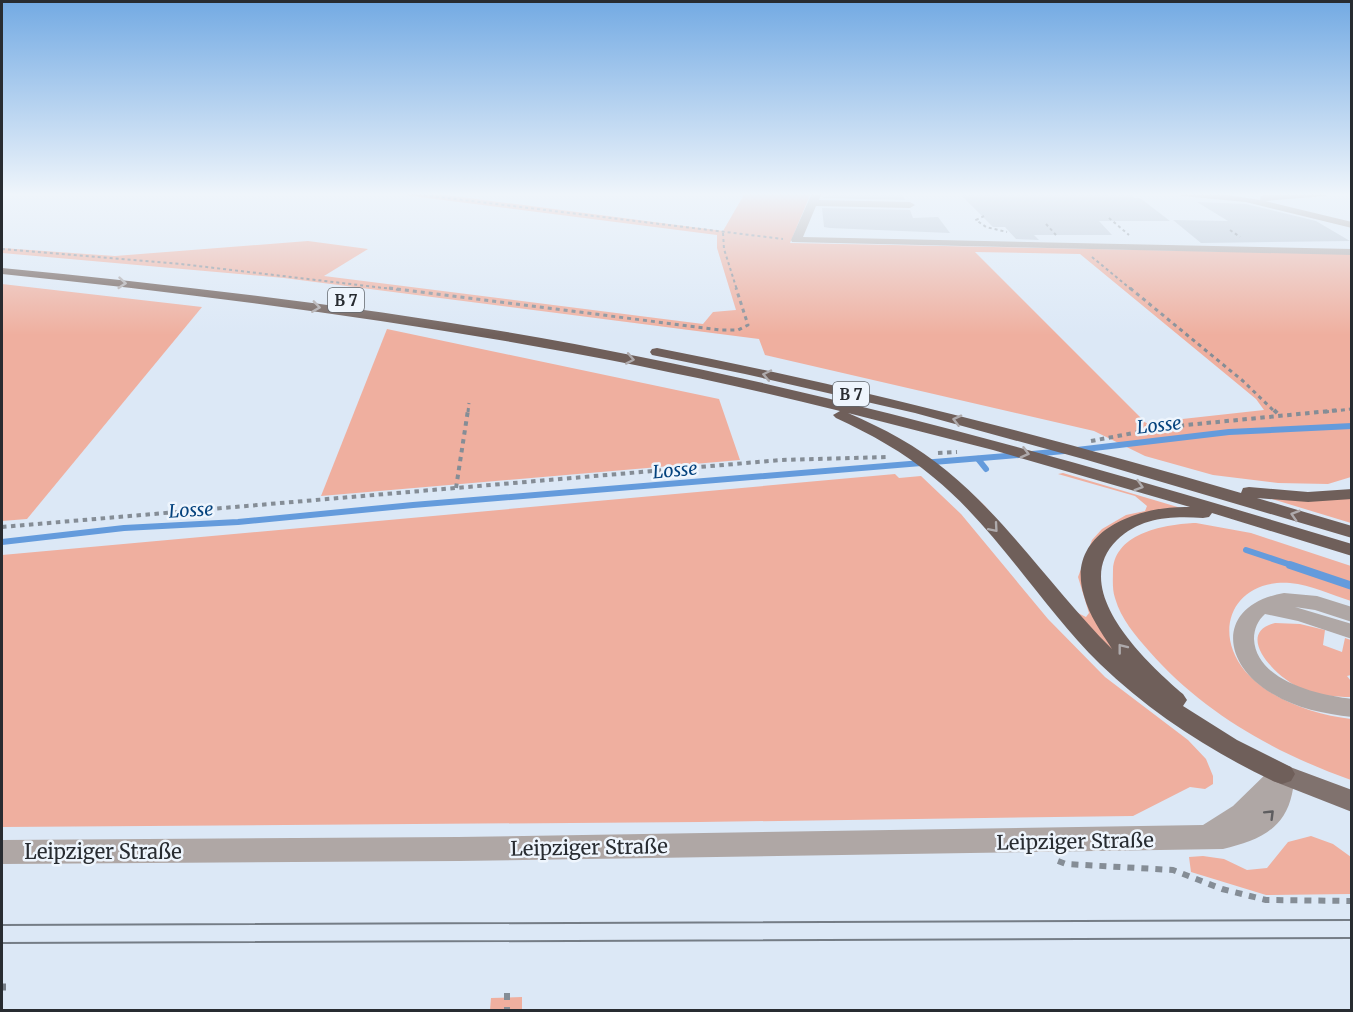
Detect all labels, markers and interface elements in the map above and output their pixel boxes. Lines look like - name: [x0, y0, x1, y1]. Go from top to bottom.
- one-way arrow: [118, 276, 127, 289]
- road number: B 7: [328, 288, 364, 312]
- one-way arrow: [311, 300, 321, 312]
- one-way arrow: [624, 352, 634, 365]
- one-way arrow: [762, 369, 772, 382]
- road number: B 7: [833, 382, 869, 406]
- water label: Losse: [1136, 411, 1182, 439]
- one-way arrow: [952, 414, 962, 427]
- one-way arrow: [1019, 446, 1030, 458]
- water label: Losse: [652, 457, 698, 483]
- one-way arrow: [1133, 479, 1144, 491]
- water label: Losse: [168, 497, 214, 523]
- one-way arrow: [1291, 510, 1301, 522]
- one-way arrow: [987, 521, 998, 532]
- one-way arrow: [1118, 643, 1129, 654]
- one-way arrow: [1263, 811, 1274, 821]
- street label: Leipziger Straße: [996, 827, 1154, 855]
- street label: Leipziger Straße: [510, 833, 668, 861]
- street label: Leipziger Straße: [24, 839, 182, 864]

